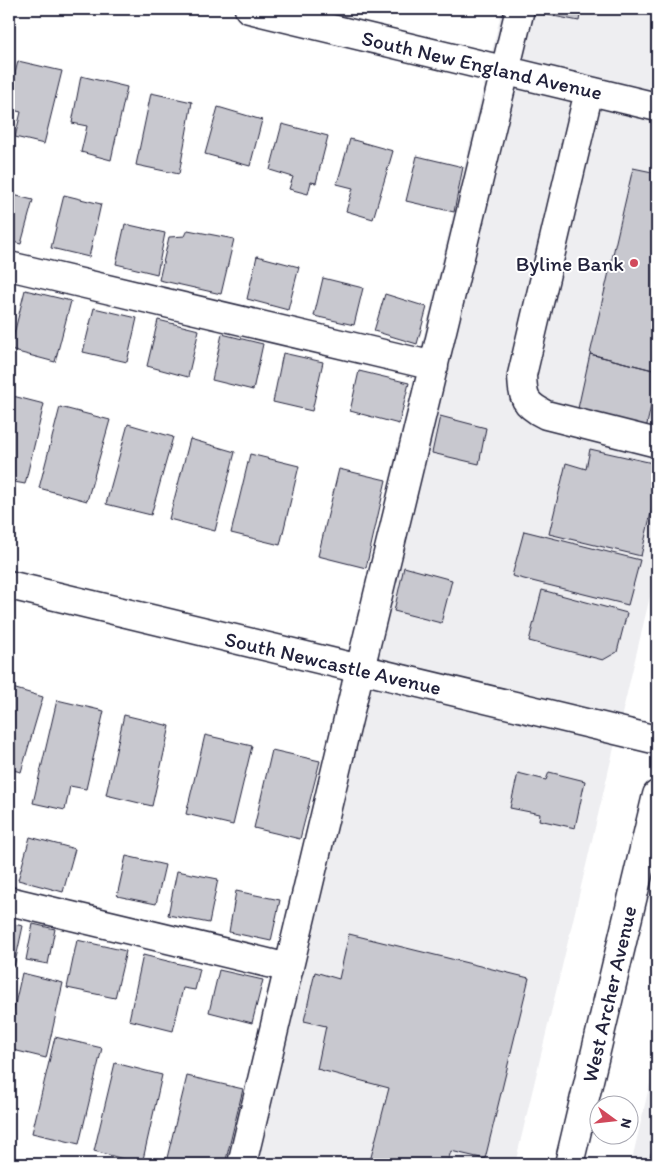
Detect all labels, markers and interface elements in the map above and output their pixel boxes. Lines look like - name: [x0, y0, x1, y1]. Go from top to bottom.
- street label: South New England Avenue: [359, 25, 605, 105]
- place label: Byline Bank: [516, 251, 624, 276]
- marker: Byline Bank: [628, 257, 640, 269]
- street label: South Newcastle Avenue: [222, 626, 444, 700]
- street label: West Archer Avenue: [577, 903, 641, 1085]
- north arrow: [588, 1096, 638, 1146]
- text: N: [617, 1116, 636, 1130]

